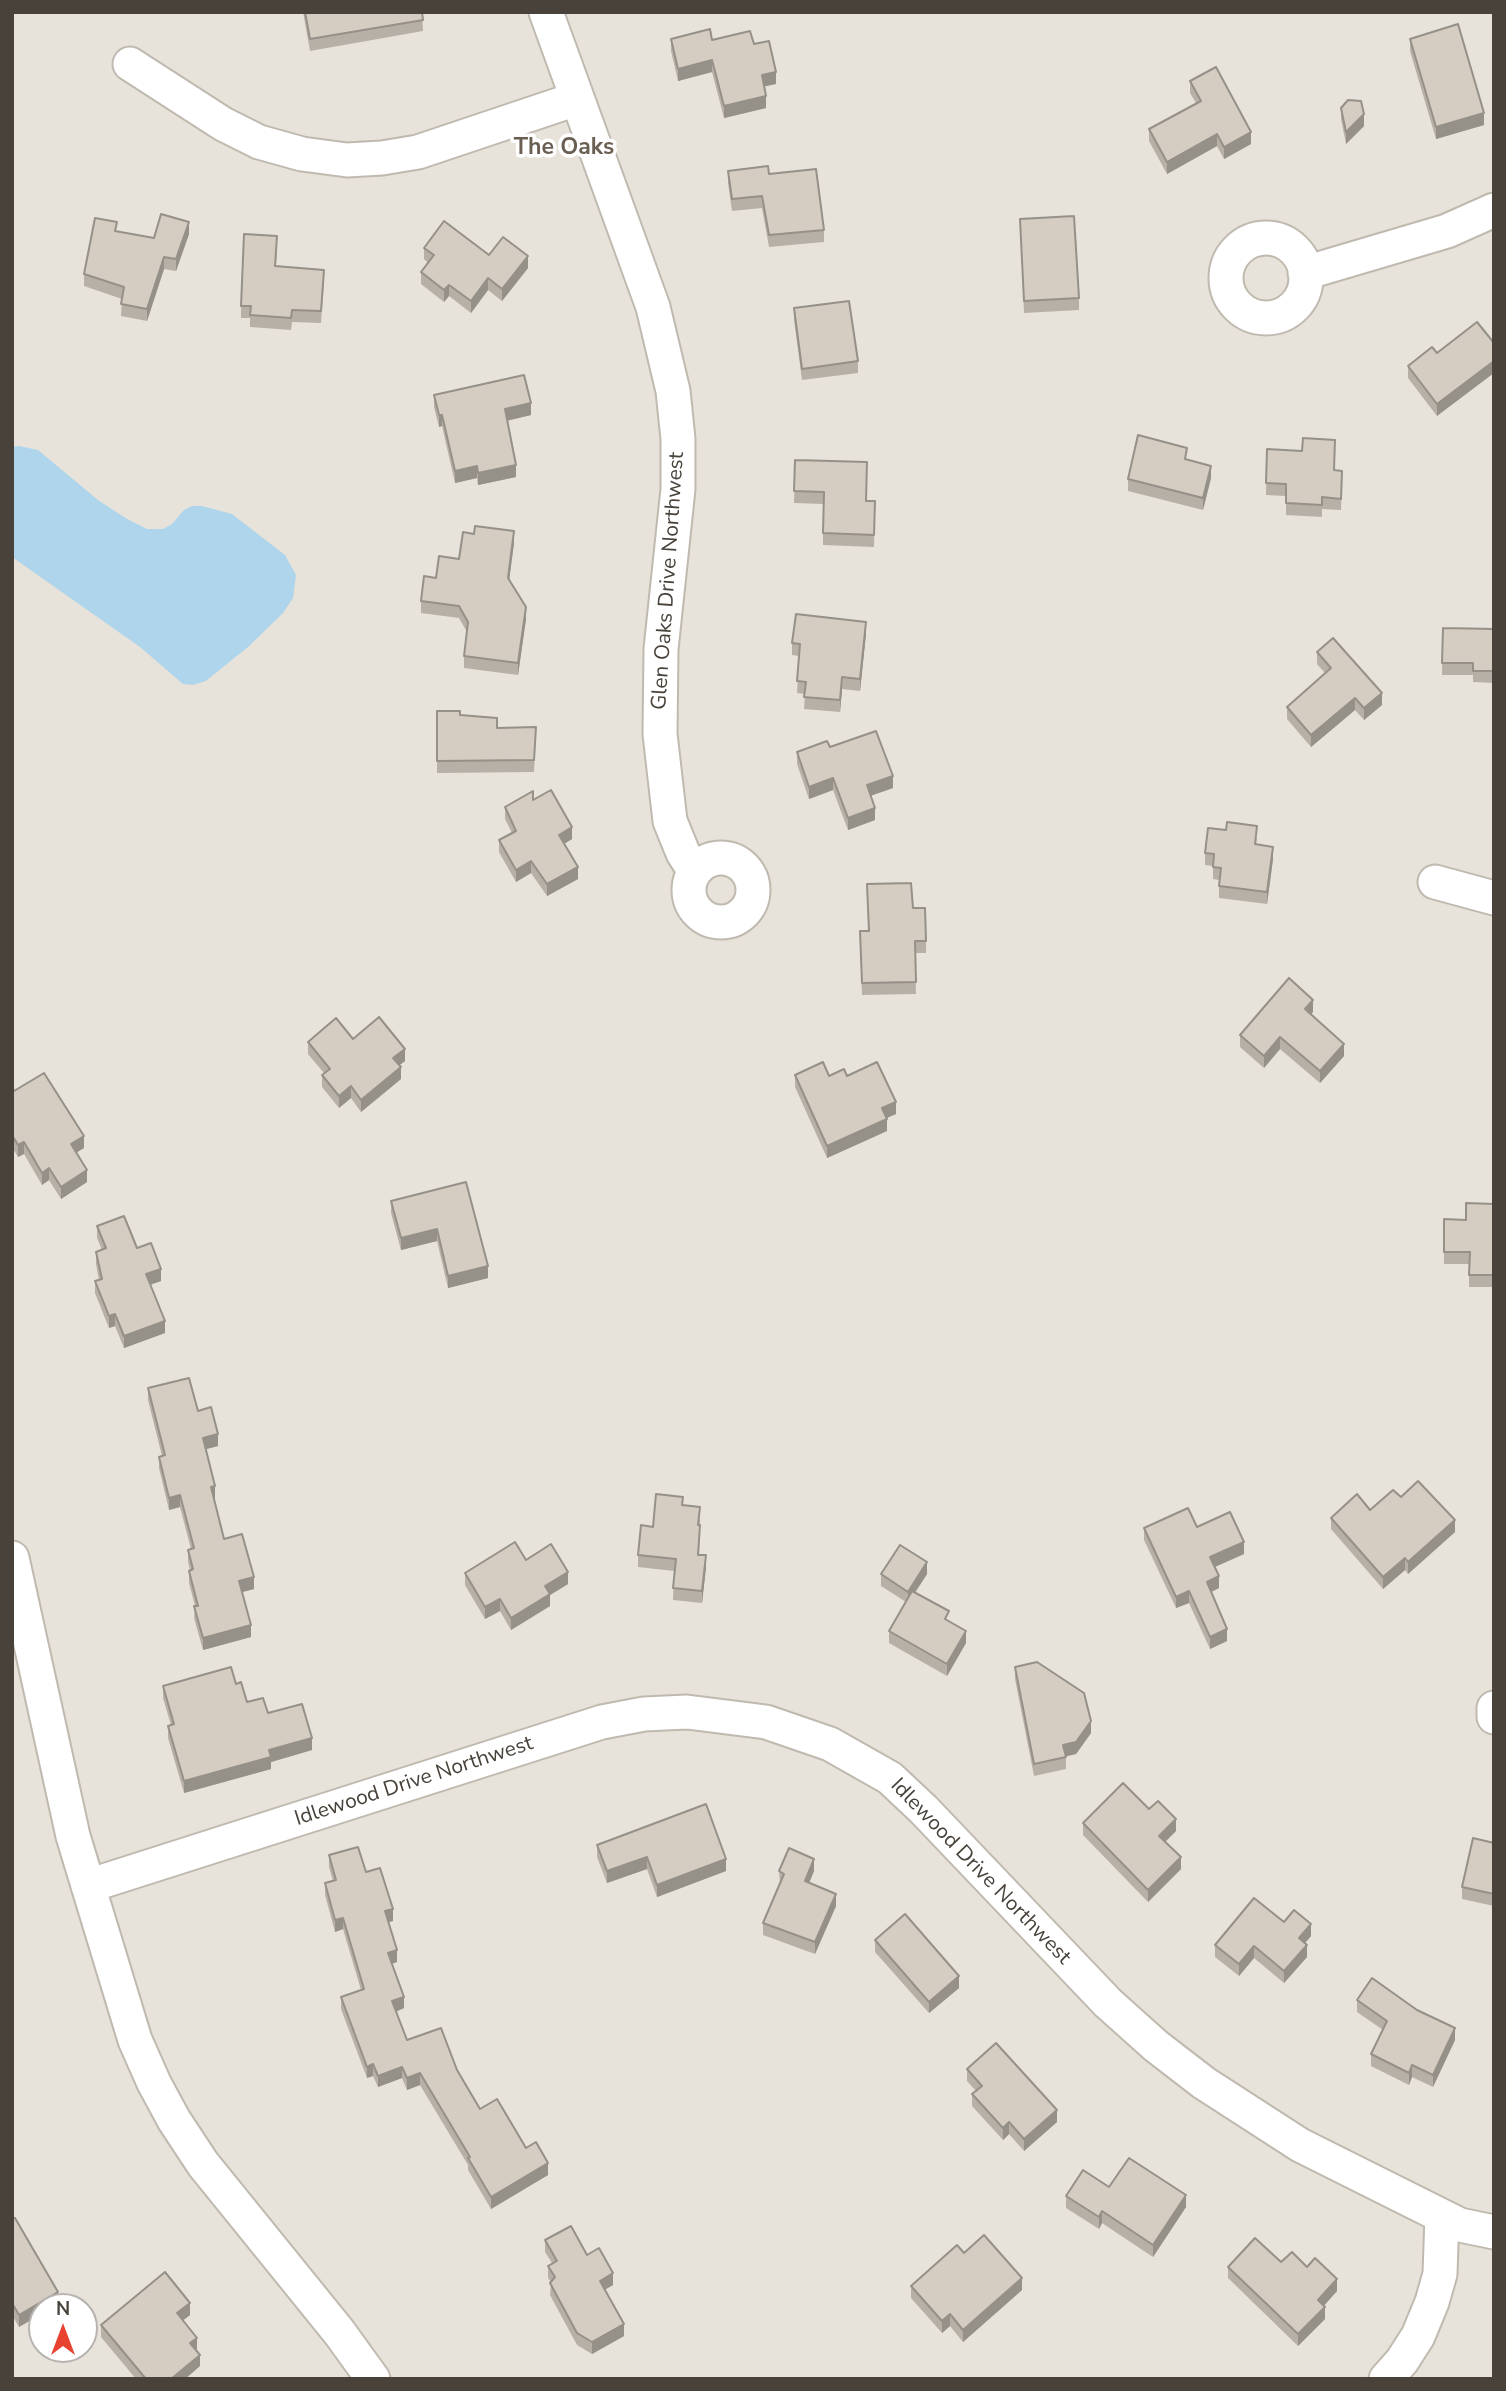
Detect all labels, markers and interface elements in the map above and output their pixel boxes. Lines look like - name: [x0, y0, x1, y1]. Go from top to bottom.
- district label: The Oaks: [514, 134, 614, 162]
- street label: Glen Oaks Drive Northwest: [647, 451, 691, 711]
- street label: Idlewood Drive Northwest: [292, 1732, 536, 1832]
- street label: Idlewood Drive Northwest: [884, 1774, 1076, 1970]
- north arrow: [28, 2293, 98, 2363]
- text: N: [56, 2296, 70, 2322]

